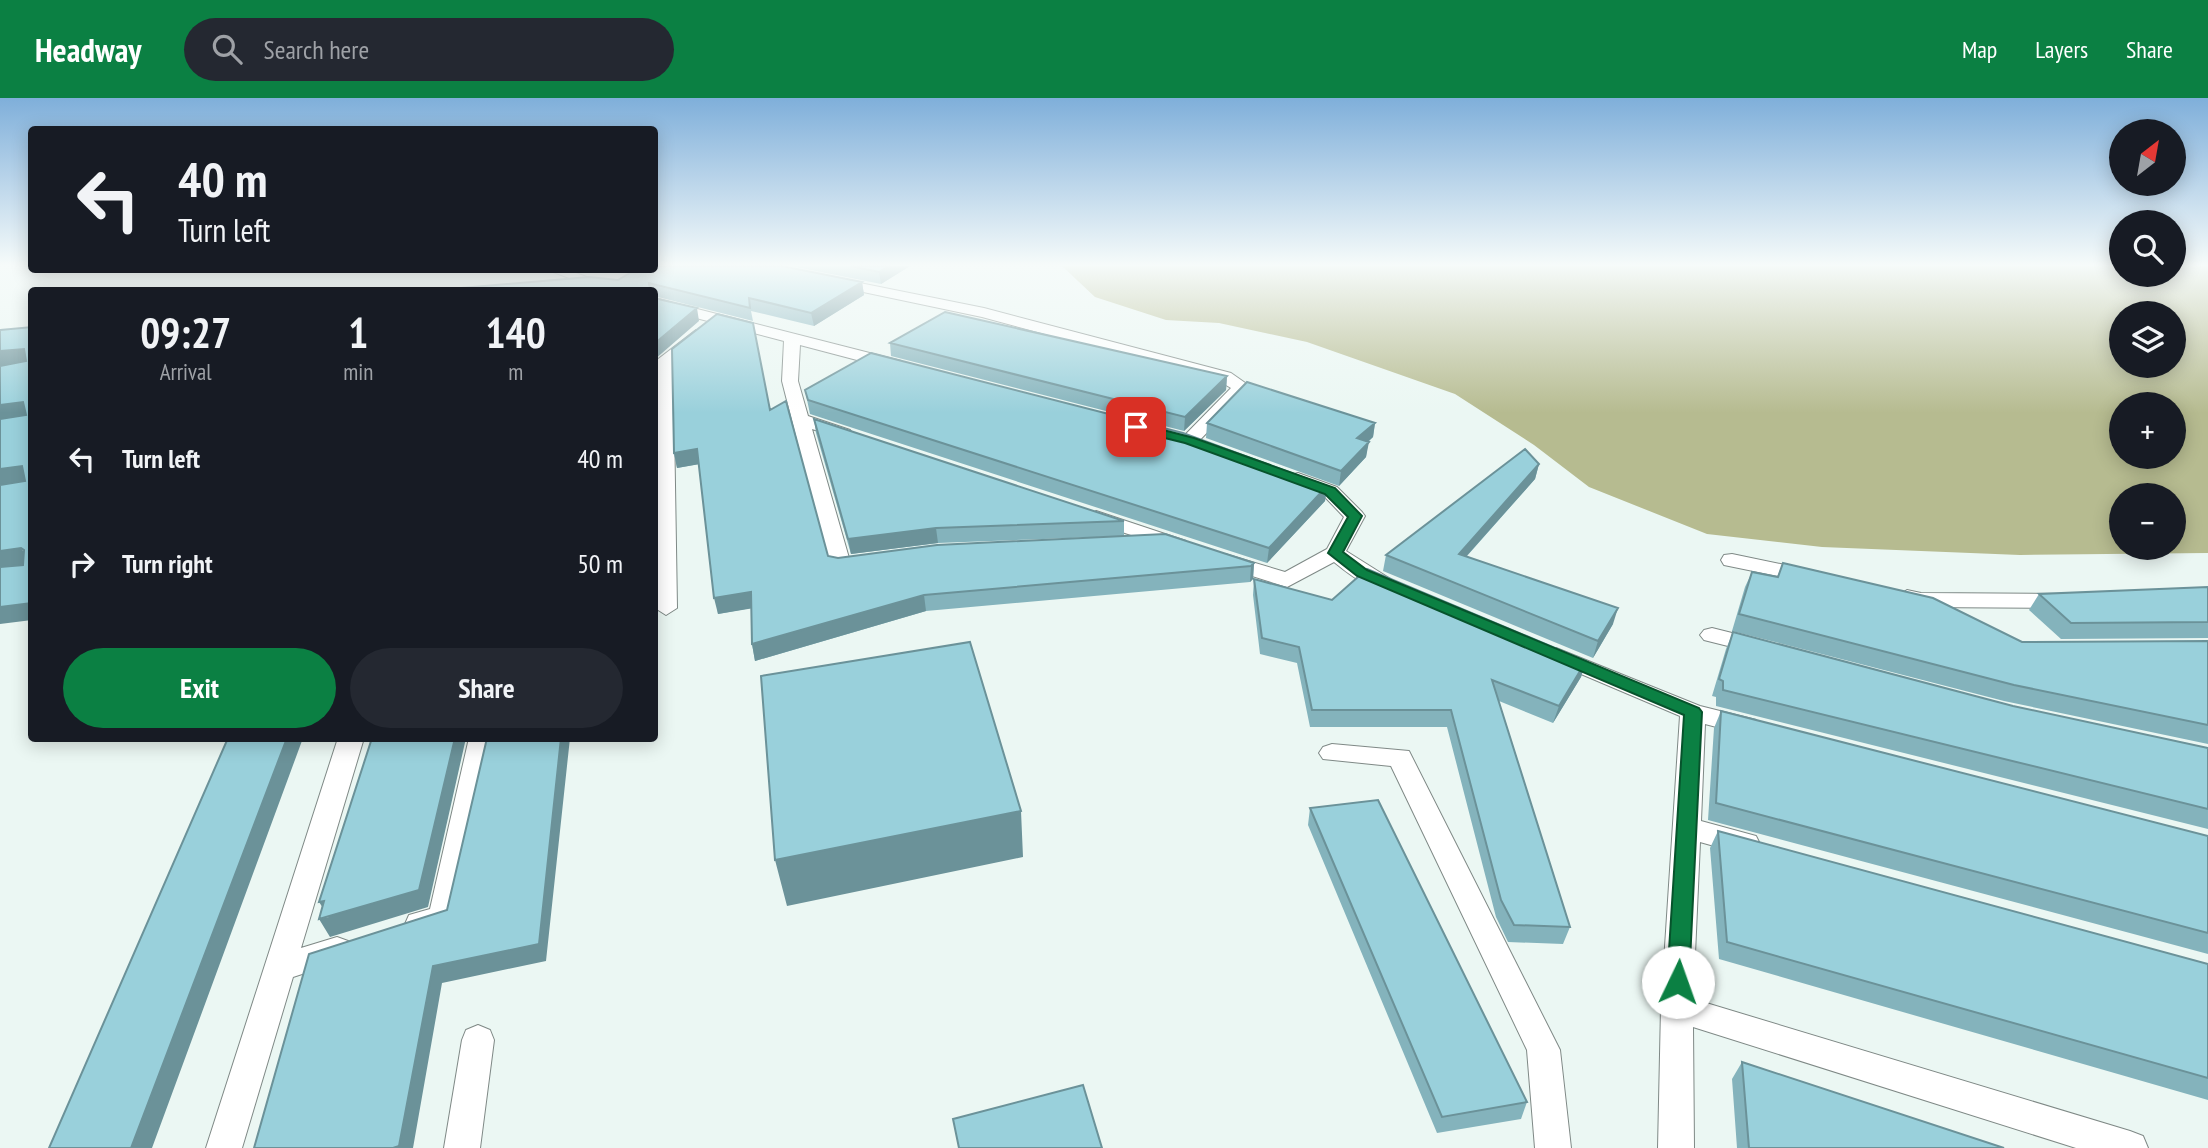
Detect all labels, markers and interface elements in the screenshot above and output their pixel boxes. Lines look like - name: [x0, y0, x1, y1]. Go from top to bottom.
- search box: [184, 18, 674, 81]
- text: Headway: [35, 28, 142, 71]
- icon: search: [208, 30, 246, 68]
- text: Search here: [264, 33, 369, 66]
- text: Map: [1962, 34, 1997, 65]
- text: Layers: [2035, 34, 2088, 65]
- text: Share: [2126, 34, 2173, 65]
- north arrow: [2109, 119, 2186, 196]
- map controls: [2109, 119, 2186, 560]
- text: 40 m: [178, 147, 267, 211]
- icon: left: [63, 154, 154, 245]
- text: Turn left: [178, 209, 270, 251]
- button: search: [2109, 210, 2186, 287]
- button: layers: [2109, 301, 2186, 378]
- text: 09:27: [140, 305, 231, 360]
- text: 1: [348, 305, 368, 360]
- text: 140: [486, 305, 546, 360]
- text: Arrival: [160, 357, 212, 386]
- text: min: [343, 357, 373, 386]
- text: m: [508, 357, 523, 386]
- button: +: [2109, 392, 2186, 469]
- pin: [1106, 397, 1166, 457]
- icon: arrive: [1117, 408, 1155, 446]
- icon: left: [63, 440, 101, 478]
- text: Turn left: [122, 442, 200, 475]
- text: 40 m: [577, 442, 623, 475]
- button: −: [2109, 483, 2186, 560]
- icon: right: [63, 545, 101, 583]
- text: Turn right: [122, 547, 213, 580]
- text: 50 m: [577, 547, 623, 580]
- button: Exit: [63, 648, 336, 728]
- button: Share: [350, 648, 623, 728]
- position arrow: [1641, 945, 1715, 1019]

